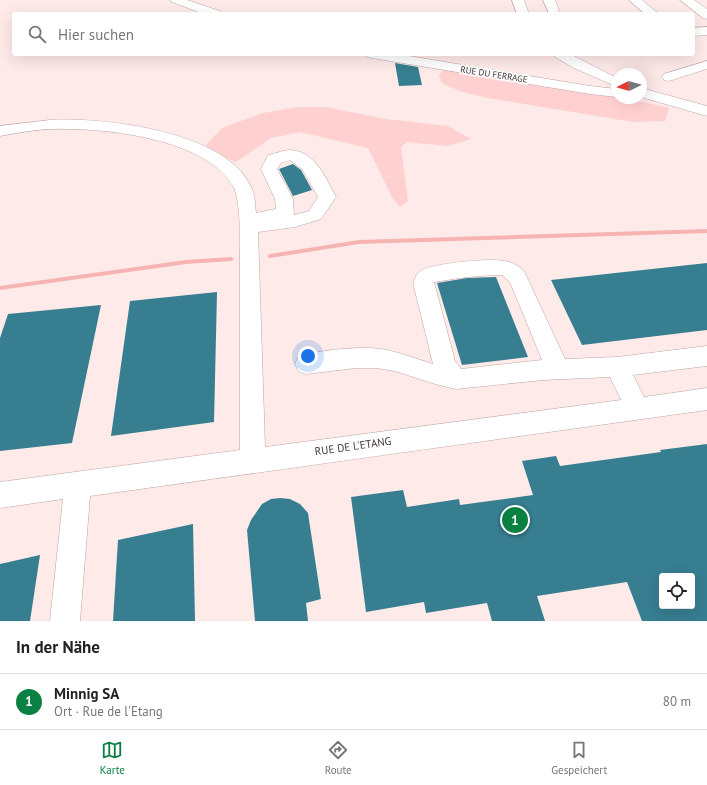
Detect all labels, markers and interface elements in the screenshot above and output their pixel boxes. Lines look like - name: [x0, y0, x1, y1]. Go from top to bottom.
- search box: [12, 12, 695, 56]
- icon: search: [26, 23, 48, 45]
- text: Hier suchen: [58, 25, 134, 44]
- street label: RUE DU FERRAGE: [460, 63, 529, 85]
- north arrow: [611, 68, 647, 104]
- your location: [298, 346, 318, 366]
- street label: RUE DE L'ETANG: [314, 434, 392, 458]
- pin: 1: [502, 505, 528, 535]
- map controls: [659, 573, 695, 609]
- button: locate: [659, 573, 695, 609]
- text: In der Nähe: [16, 636, 100, 658]
- text: Minnig SA: [54, 684, 119, 703]
- text: 1: [25, 693, 33, 710]
- text: 80 m: [663, 693, 691, 710]
- text: Ort · Rue de l'Etang: [54, 703, 163, 720]
- tab: Karte: [100, 739, 125, 777]
- tab: Route: [325, 739, 352, 777]
- tab: Gespeichert: [551, 739, 607, 777]

